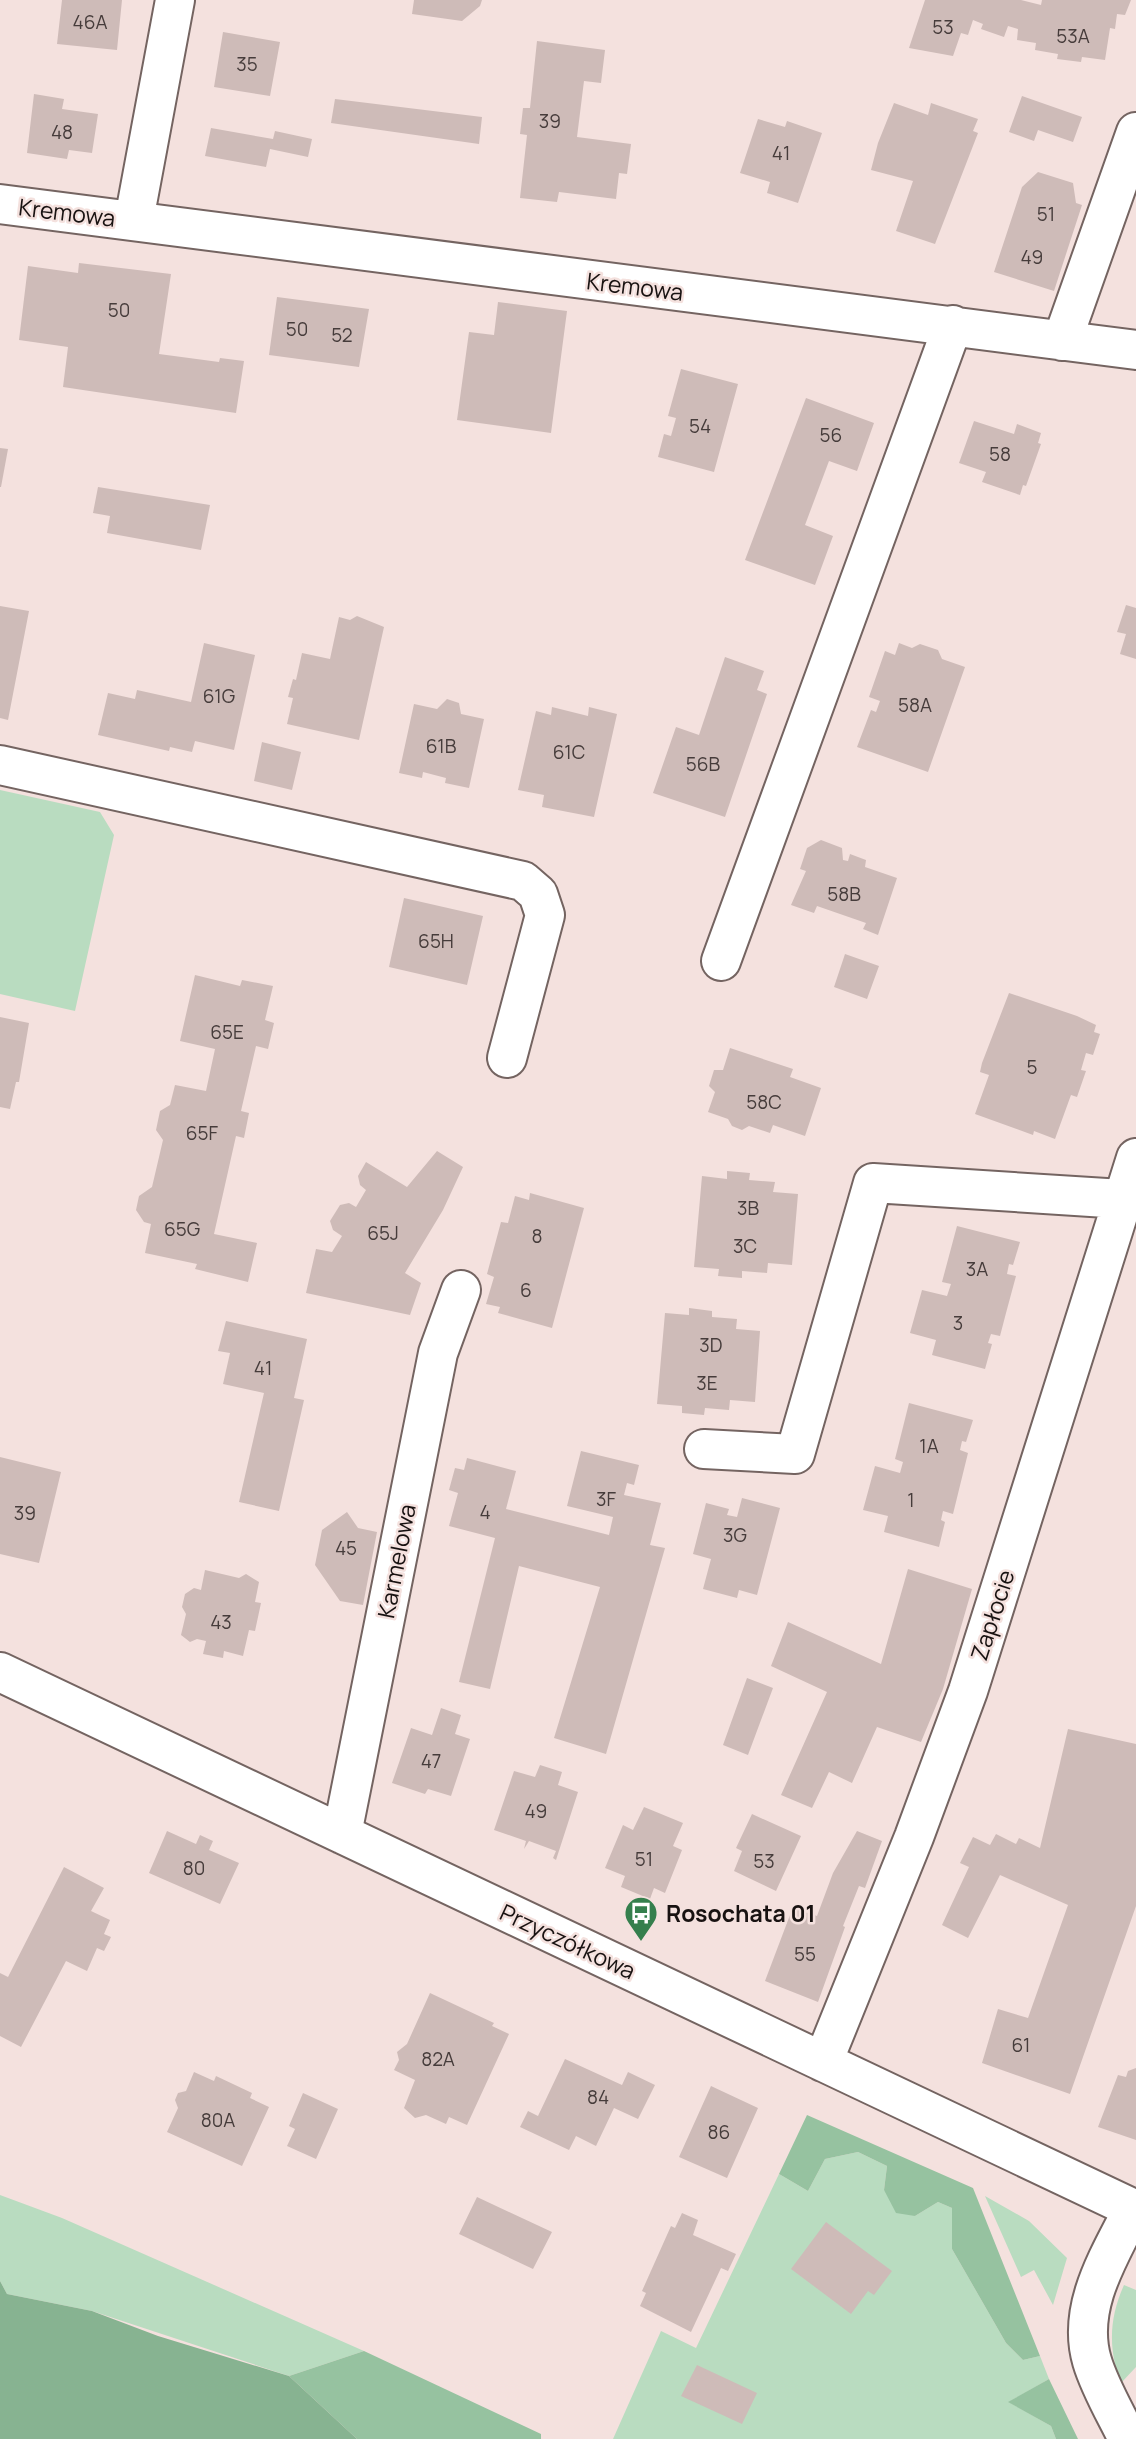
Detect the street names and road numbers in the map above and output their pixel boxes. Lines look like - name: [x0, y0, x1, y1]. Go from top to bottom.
- street label: Kremowa: [17, 190, 117, 234]
- street label: Kremowa: [585, 264, 685, 308]
- street label: Karmelowa: [369, 1501, 423, 1621]
- street label: Zapłocie: [962, 1566, 1022, 1664]
- street label: Przyczółkowa: [495, 1896, 641, 1986]

